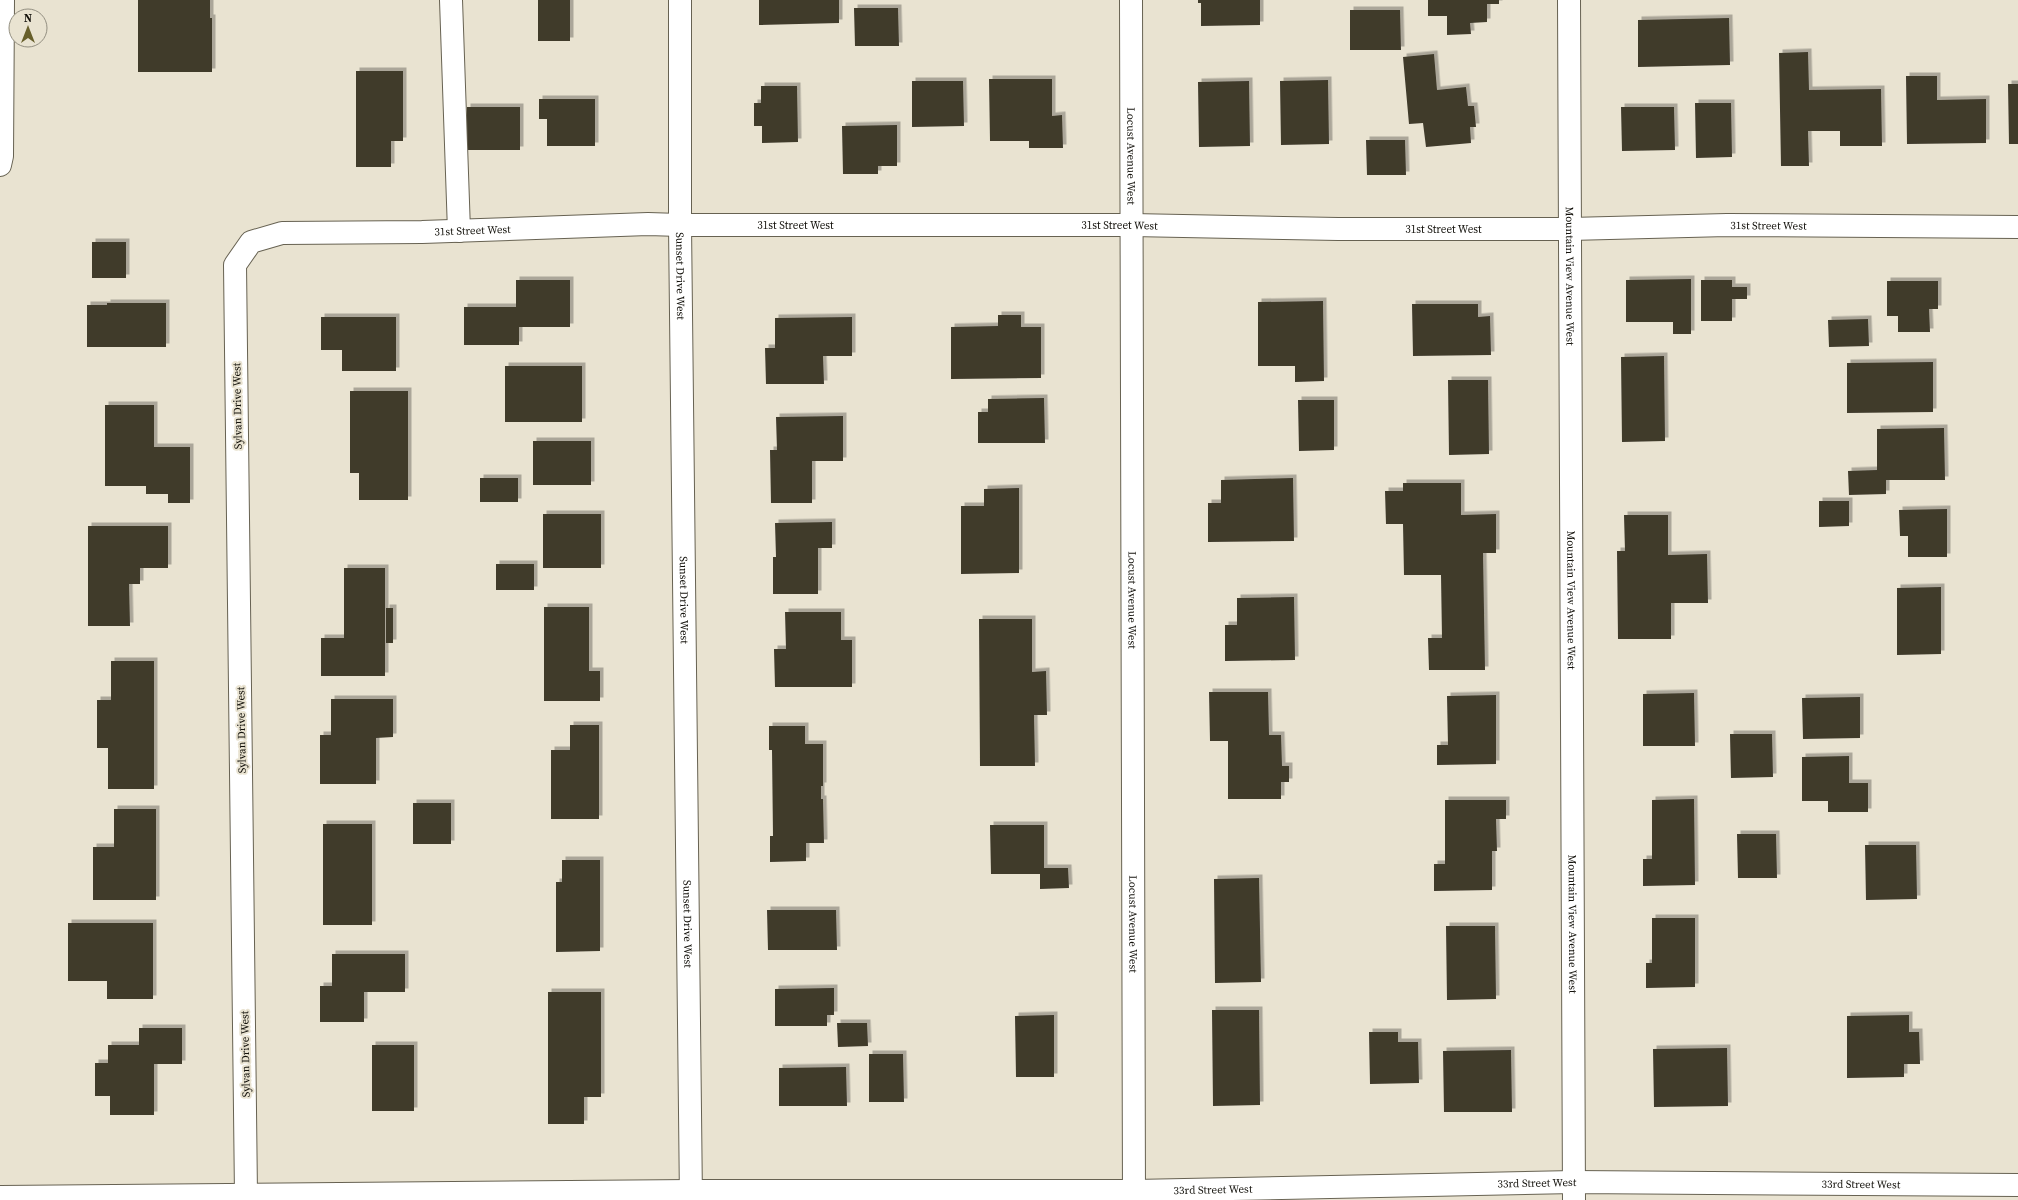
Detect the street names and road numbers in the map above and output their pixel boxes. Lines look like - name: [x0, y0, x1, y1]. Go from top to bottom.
- street label: Locust Avenue West: [1123, 107, 1139, 205]
- street label: Mountain View Avenue West: [1562, 206, 1577, 346]
- street label: 31st Street West: [757, 218, 834, 233]
- street label: 31st Street West: [1081, 218, 1158, 234]
- street label: 31st Street West: [1730, 218, 1807, 234]
- street label: 31st Street West: [434, 222, 512, 240]
- street label: 31st Street West: [1405, 222, 1482, 237]
- street label: Sunset Drive West: [672, 232, 688, 320]
- street label: Sylvan Drive West: [229, 362, 246, 449]
- street label: Mountain View Avenue West: [1563, 530, 1579, 670]
- street label: Locust Avenue West: [1124, 551, 1140, 649]
- street label: Sunset Drive West: [676, 556, 692, 644]
- street label: Sylvan Drive West: [233, 686, 250, 773]
- street label: Mountain View Avenue West: [1565, 854, 1580, 994]
- street label: Locust Avenue West: [1125, 875, 1140, 973]
- street label: Sunset Drive West: [679, 880, 695, 968]
- street label: Sylvan Drive West: [237, 1010, 254, 1097]
- street label: 33rd Street West: [1497, 1175, 1577, 1192]
- street label: 33rd Street West: [1821, 1177, 1901, 1192]
- street label: 33rd Street West: [1173, 1182, 1253, 1198]

